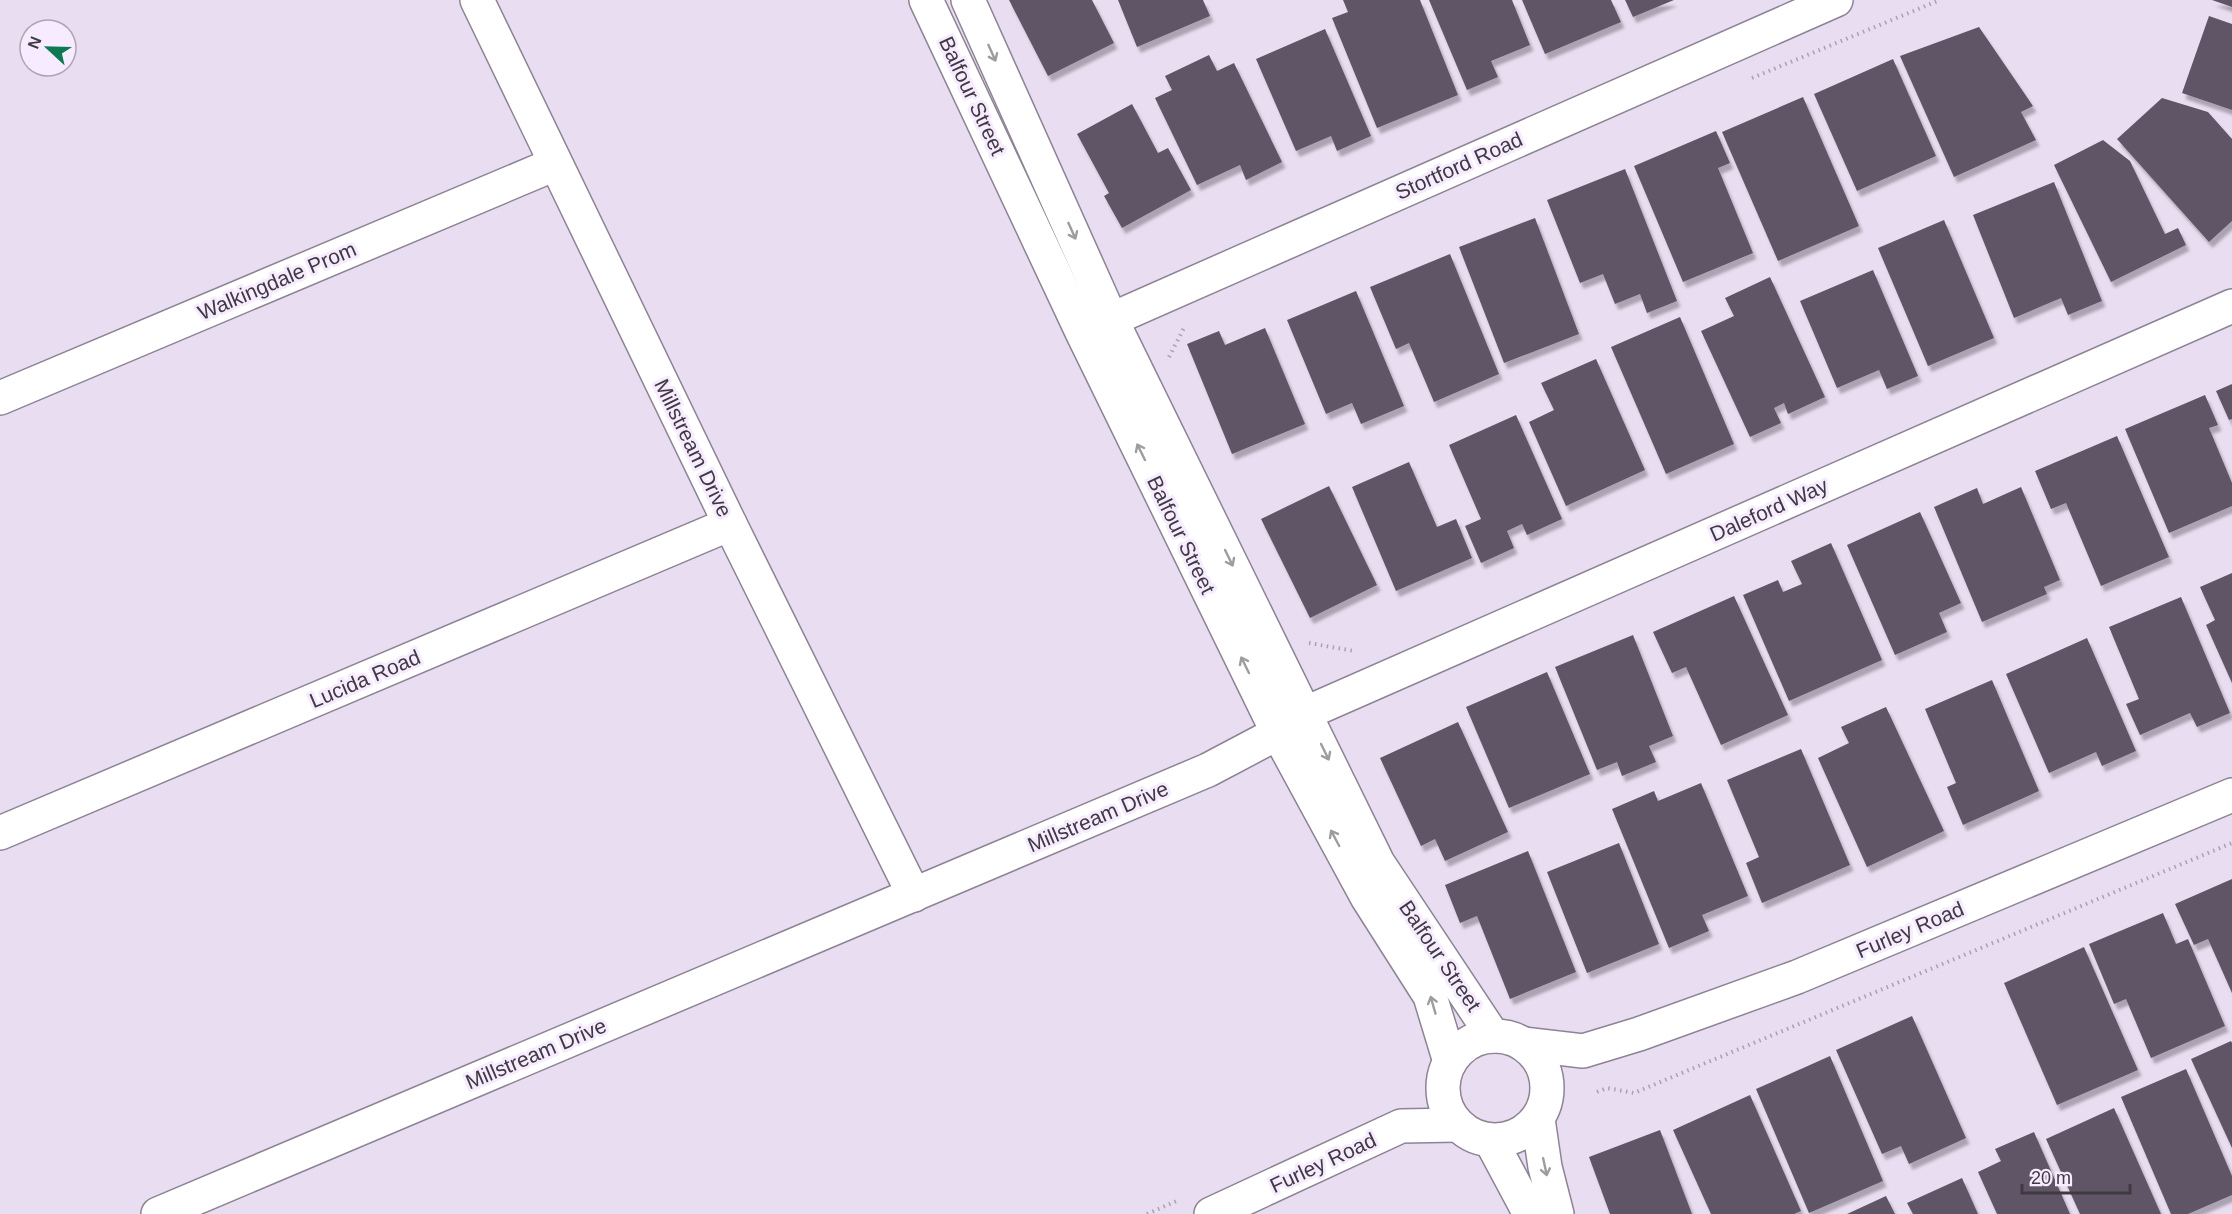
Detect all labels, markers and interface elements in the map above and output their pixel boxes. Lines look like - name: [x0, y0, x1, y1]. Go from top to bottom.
- north arrow: [18, 18, 78, 78]
- street label: Balfour Street: [935, 33, 1010, 159]
- text: N: [25, 34, 45, 51]
- one-way arrow: [987, 44, 999, 62]
- street label: Stortford Road: [1392, 127, 1526, 204]
- one-way arrow: [1066, 222, 1078, 240]
- street label: Walkingdale Prom: [194, 237, 359, 324]
- street label: Millstream Drive: [650, 375, 737, 520]
- one-way arrow: [1134, 443, 1146, 461]
- street label: Balfour Street: [1143, 472, 1220, 598]
- street label: Daleford Way: [1706, 473, 1832, 546]
- one-way arrow: [1224, 549, 1236, 567]
- street label: Lucida Road: [306, 645, 424, 712]
- one-way arrow: [1238, 656, 1250, 674]
- one-way arrow: [1319, 743, 1331, 761]
- street label: Millstream Drive: [1024, 777, 1172, 857]
- one-way arrow: [1329, 829, 1340, 847]
- street label: Balfour Street: [1395, 896, 1486, 1016]
- street label: Furley Road: [1853, 897, 1967, 962]
- one-way arrow: [1427, 996, 1438, 1015]
- street label: Millstream Drive: [462, 1014, 610, 1094]
- street label: Furley Road: [1266, 1128, 1379, 1197]
- one-way arrow: [1540, 1157, 1552, 1176]
- scale bar: [2022, 1157, 2130, 1195]
- text: 20 m: [2031, 1168, 2071, 1188]

